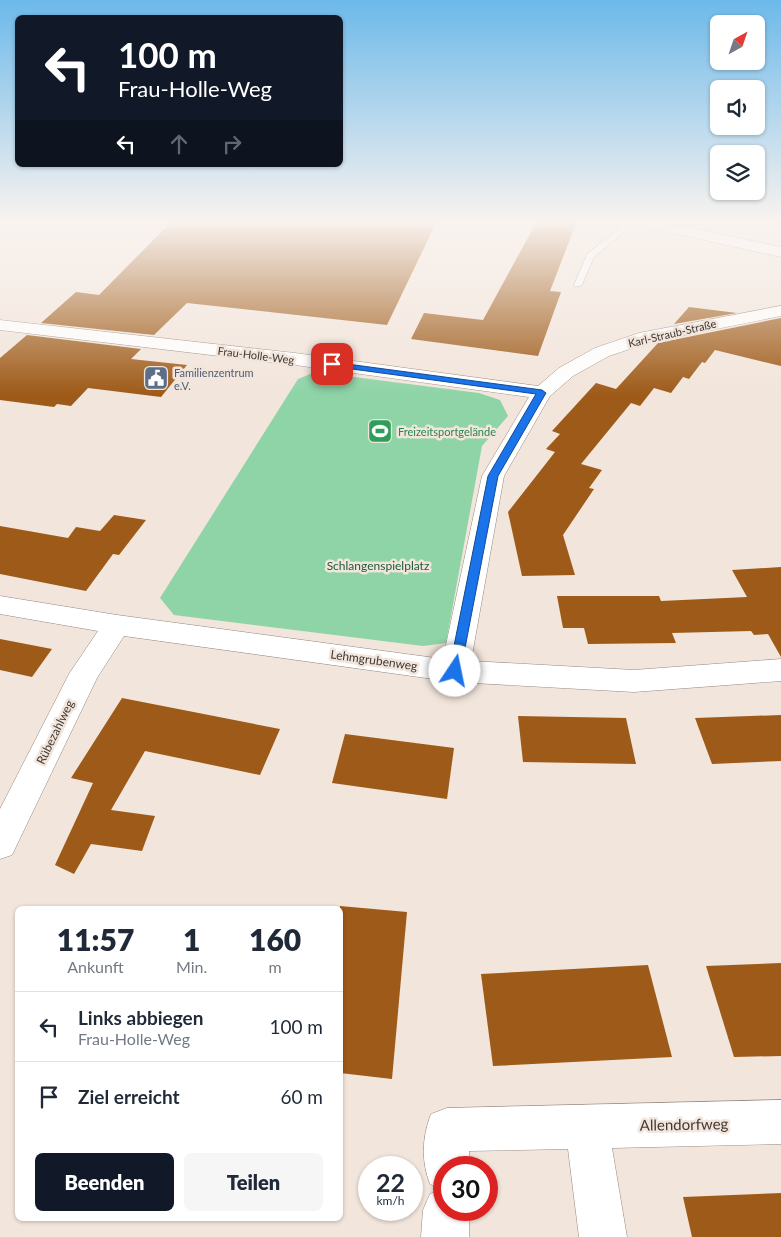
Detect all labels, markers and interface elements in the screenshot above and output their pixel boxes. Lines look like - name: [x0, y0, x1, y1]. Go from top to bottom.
- north arrow: [710, 15, 765, 70]
- map controls: [710, 15, 765, 200]
- text: 100 m: [118, 33, 217, 75]
- icon: left: [35, 35, 100, 100]
- text: Frau-Holle-Weg: [118, 75, 272, 102]
- button: sound: [710, 80, 765, 135]
- icon: left: [112, 130, 140, 158]
- icon: ahead: [165, 130, 193, 158]
- icon: right: [218, 130, 246, 158]
- button: layers: [710, 145, 765, 200]
- street label: Karl-Straub-Straße: [627, 316, 718, 349]
- pin: [311, 343, 353, 385]
- street label: Frau-Holle-Weg: [217, 344, 295, 366]
- icon: arrive: [318, 350, 346, 378]
- public building icon: Familienzentrum e.V.: [143, 365, 169, 391]
- place label: Familienzentrum e.V.: [174, 366, 254, 392]
- sports icon: Freizeitsportgelände: [367, 418, 393, 444]
- place label: Freizeitsportgelände: [398, 425, 496, 438]
- park label: Schlangenspielplatz: [327, 558, 430, 573]
- position arrow: [428, 644, 480, 696]
- street label: Lehmgrubenweg: [330, 646, 418, 674]
- street label: Rübezahlweg: [33, 697, 77, 767]
- text: 11:57: [57, 921, 134, 957]
- text: 1: [183, 921, 200, 957]
- text: 160: [249, 921, 301, 957]
- text: Ankunft: [67, 957, 124, 976]
- text: Min.: [176, 957, 207, 976]
- text: m: [269, 957, 282, 976]
- text: Links abbiegen: [78, 1006, 203, 1029]
- icon: left: [35, 1013, 63, 1041]
- text: 100 m: [269, 1015, 323, 1038]
- text: Frau-Holle-Weg: [78, 1029, 190, 1048]
- icon: arrive: [35, 1083, 63, 1111]
- text: Ziel erreicht: [78, 1085, 180, 1108]
- text: 60 m: [280, 1085, 323, 1108]
- street label: Allendorfweg: [640, 1114, 729, 1134]
- button: Beenden: [35, 1153, 174, 1211]
- button: Teilen: [184, 1153, 323, 1211]
- speed limit sign: 30: [433, 1156, 498, 1221]
- text: 22: [376, 1167, 405, 1197]
- text: km/h: [376, 1193, 405, 1208]

